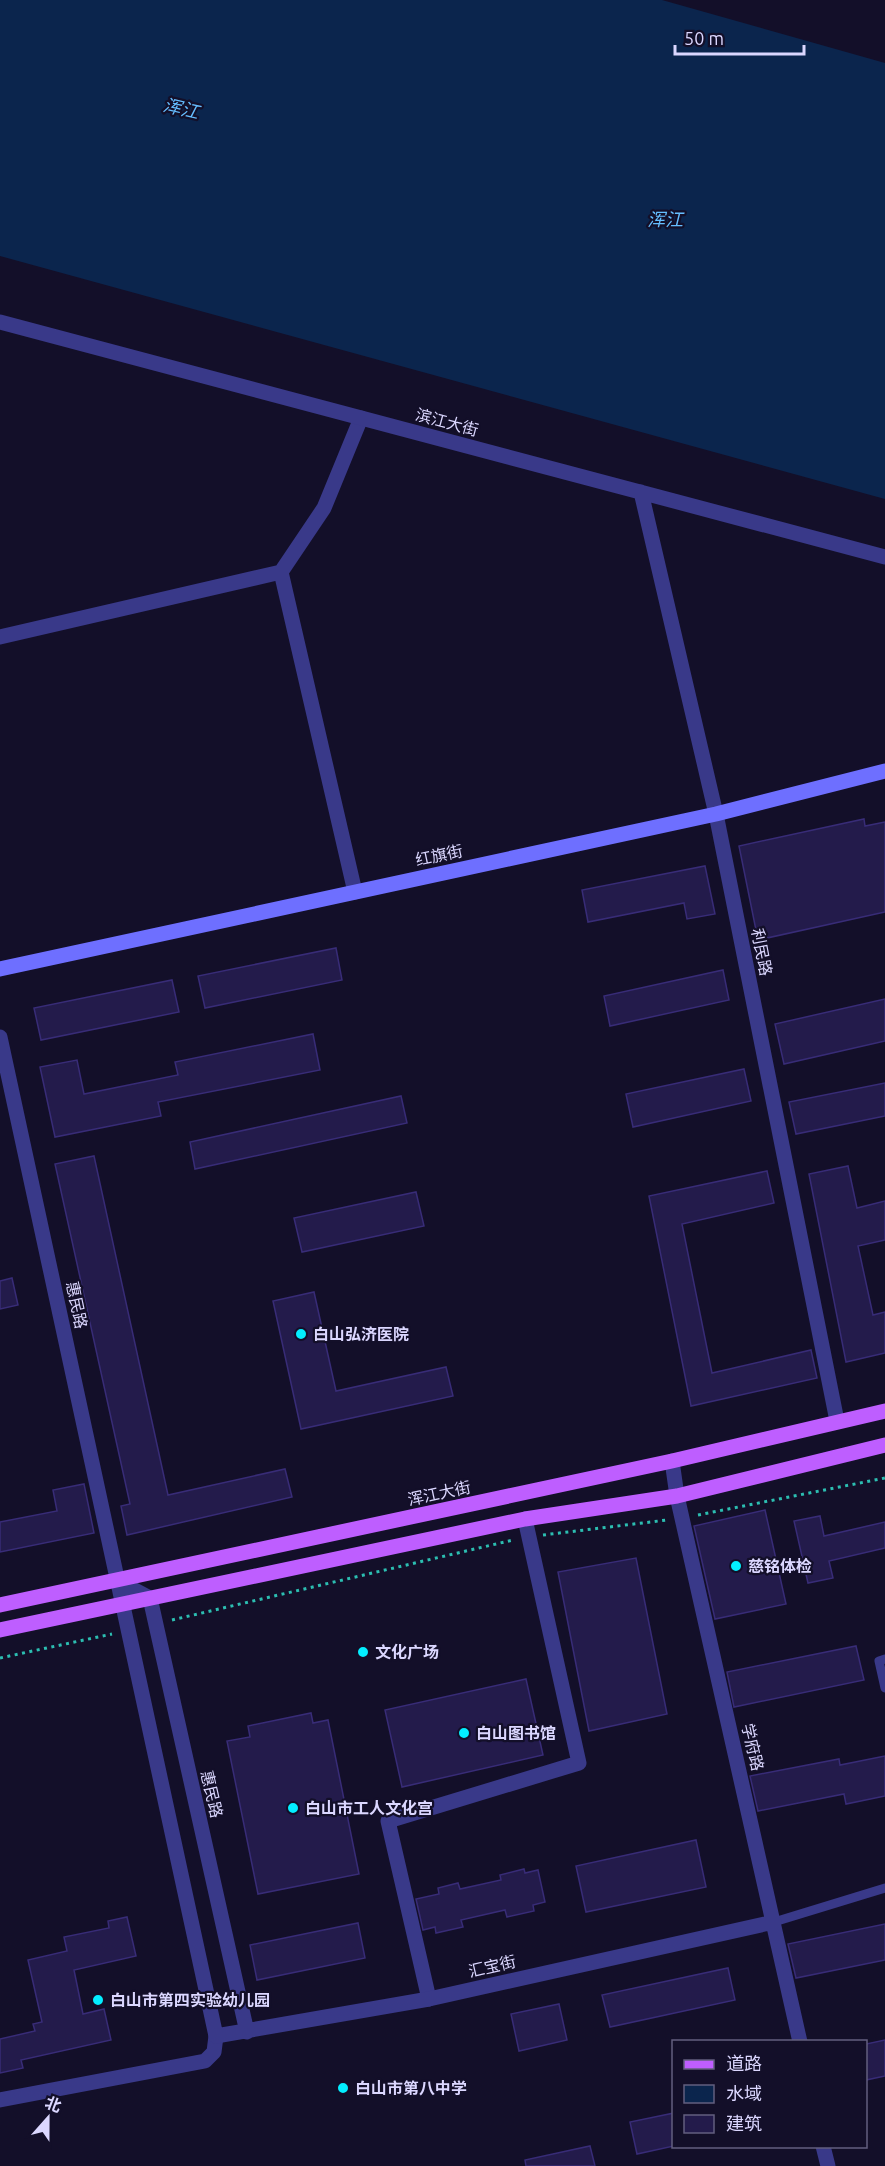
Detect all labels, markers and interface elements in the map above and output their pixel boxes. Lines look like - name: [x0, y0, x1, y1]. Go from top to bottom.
- scale bar: [675, 18, 804, 56]
- text: 50 m: [684, 28, 724, 48]
- water label: 浑江: [161, 94, 203, 122]
- water label: 浑江: [647, 209, 685, 229]
- street label: 滨江大街: [414, 405, 480, 439]
- street label: 红旗街: [414, 841, 464, 869]
- street label: 利民路: [749, 927, 775, 977]
- street label: 惠民路: [63, 1280, 91, 1330]
- place label: 白山弘济医院: [313, 1325, 409, 1343]
- marker: 白山弘济医院: [294, 1327, 308, 1341]
- street label: 浑江大街: [406, 1478, 472, 1508]
- place label: 慈铭体检: [748, 1557, 812, 1575]
- marker: 慈铭体检: [729, 1559, 743, 1573]
- place label: 文化广场: [375, 1643, 439, 1661]
- marker: 文化广场: [356, 1645, 370, 1659]
- street label: 学府路: [739, 1722, 767, 1772]
- place label: 白山图书馆: [476, 1724, 556, 1742]
- marker: 白山图书馆: [457, 1726, 471, 1740]
- street label: 惠民路: [198, 1769, 226, 1819]
- place label: 白山市工人文化宫: [305, 1799, 433, 1817]
- marker: 白山市工人文化宫: [286, 1801, 300, 1815]
- street label: 汇宝街: [467, 1952, 517, 1980]
- place label: 白山市第四实验幼儿园: [110, 1991, 270, 2009]
- marker: 白山市第四实验幼儿园: [91, 1993, 105, 2007]
- legend: [672, 2040, 867, 2148]
- text: 道路: [726, 2053, 762, 2073]
- place label: 白山市第八中学: [355, 2079, 467, 2097]
- marker: 白山市第八中学: [336, 2081, 350, 2095]
- text: 水域: [726, 2083, 762, 2103]
- north arrow: [18, 2088, 78, 2148]
- text: 北: [43, 2093, 64, 2115]
- text: 建筑: [726, 2113, 762, 2133]

